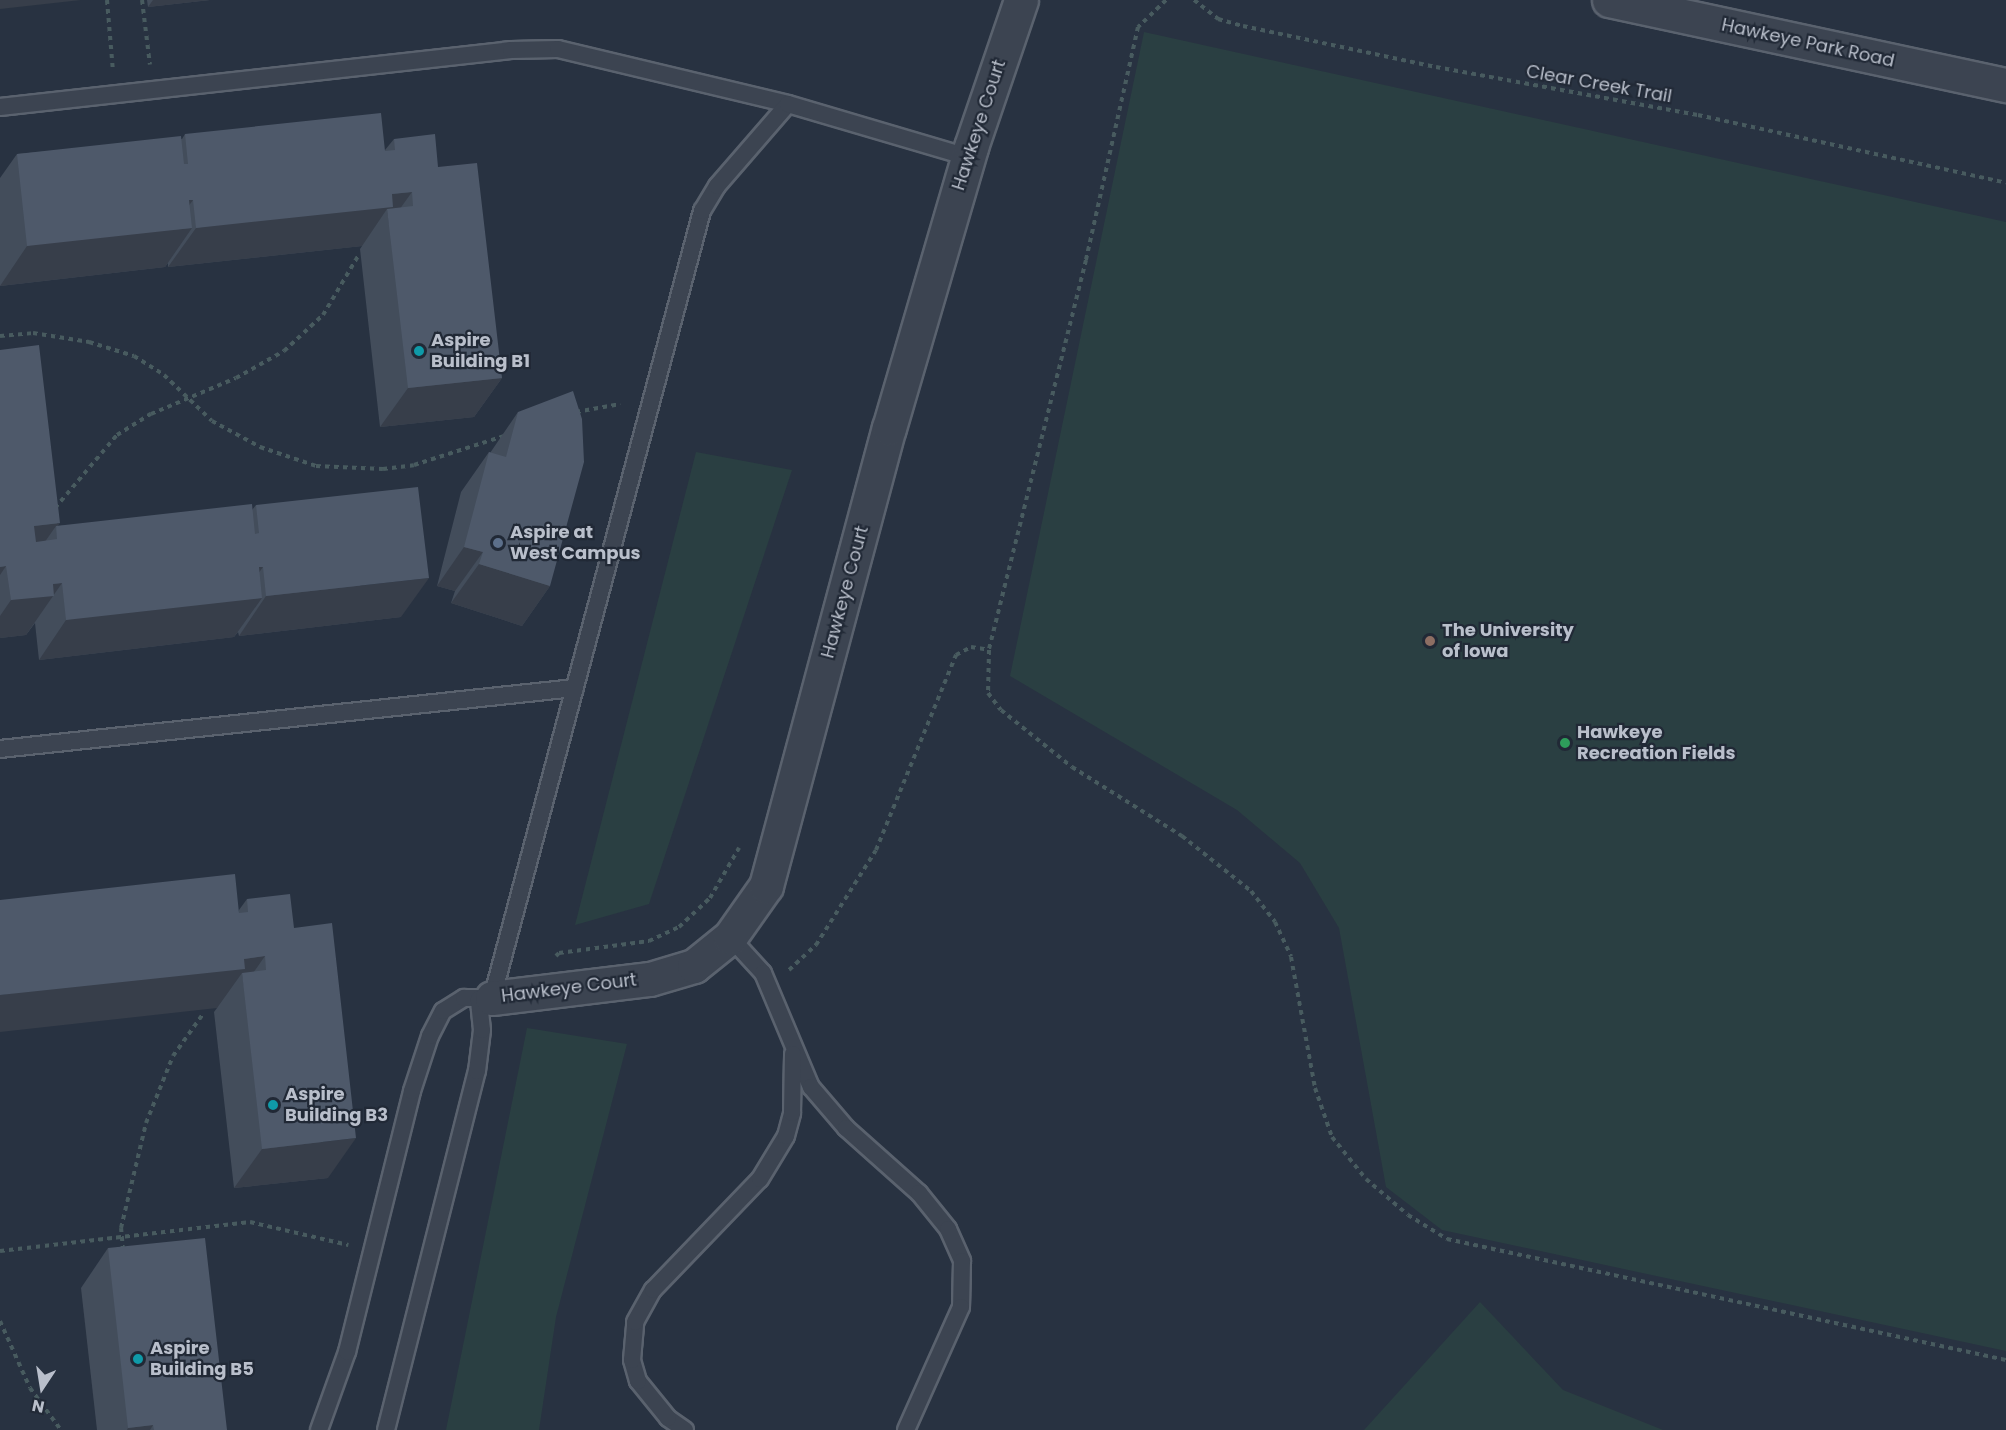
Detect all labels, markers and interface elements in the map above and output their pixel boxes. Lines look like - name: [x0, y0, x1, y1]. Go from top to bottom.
- street label: Hawkeye Park Road: [1720, 14, 1896, 72]
- street label: Hawkeye Court: [948, 57, 1010, 193]
- street label: Clear Creek Trail: [1524, 61, 1674, 107]
- place label: Aspire Building B1: [431, 330, 530, 372]
- marker: Aspire Building B1: [412, 344, 426, 358]
- place label: Aspire at West Campus: [510, 522, 641, 564]
- street label: Hawkeye Court: [817, 523, 873, 661]
- marker: Aspire at West Campus: [491, 536, 505, 550]
- place label: The University of Iowa: [1442, 620, 1574, 662]
- marker: The University of Iowa: [1423, 634, 1437, 648]
- place label: Hawkeye Recreation Fields: [1577, 722, 1736, 764]
- marker: Hawkeye Recreation Fields: [1558, 736, 1572, 750]
- street label: Hawkeye Court: [500, 969, 638, 1007]
- place label: Aspire Building B3: [285, 1084, 388, 1126]
- marker: Aspire Building B3: [266, 1098, 280, 1112]
- place label: Aspire Building B5: [150, 1338, 254, 1380]
- marker: Aspire Building B5: [131, 1352, 145, 1366]
- north arrow: [12, 1358, 72, 1418]
- text: N: [30, 1394, 46, 1419]

